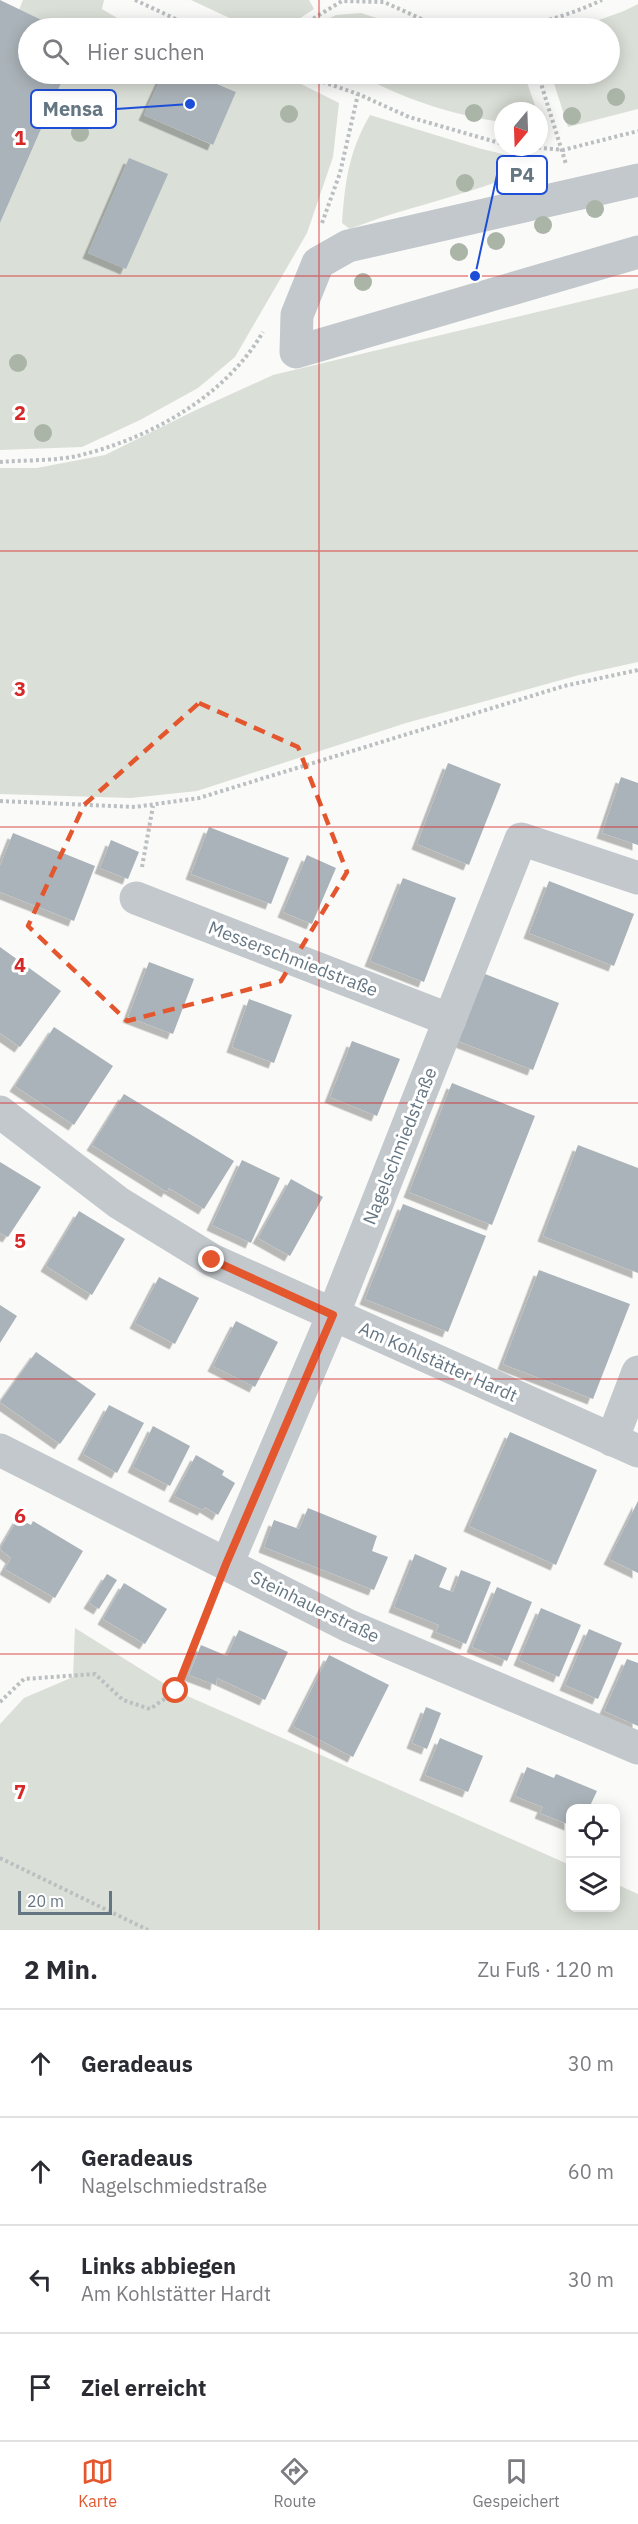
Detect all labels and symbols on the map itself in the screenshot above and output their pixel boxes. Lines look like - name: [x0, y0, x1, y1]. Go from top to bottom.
- callout: Mensa: [31, 90, 116, 128]
- text: Mensa: [43, 95, 104, 122]
- north arrow: [494, 102, 548, 156]
- text: 1: [14, 124, 26, 151]
- callout: P4: [497, 156, 547, 194]
- text: P4: [509, 161, 535, 188]
- text: 2: [14, 399, 26, 426]
- text: 3: [14, 675, 26, 702]
- street label: Messerschmiedstraße: [205, 916, 381, 1001]
- text: 4: [14, 951, 26, 978]
- street label: Nagelschmiedstraße: [357, 1064, 442, 1228]
- text: 5: [14, 1227, 26, 1254]
- route end: [198, 1246, 224, 1272]
- street label: Am Kohlstätter Hardt: [355, 1316, 521, 1407]
- text: 6: [14, 1502, 26, 1529]
- street label: Steinhauerstraße: [247, 1565, 383, 1648]
- route start: [162, 1677, 188, 1703]
- text: 7: [14, 1778, 26, 1805]
- scale bar: [18, 1888, 112, 1916]

